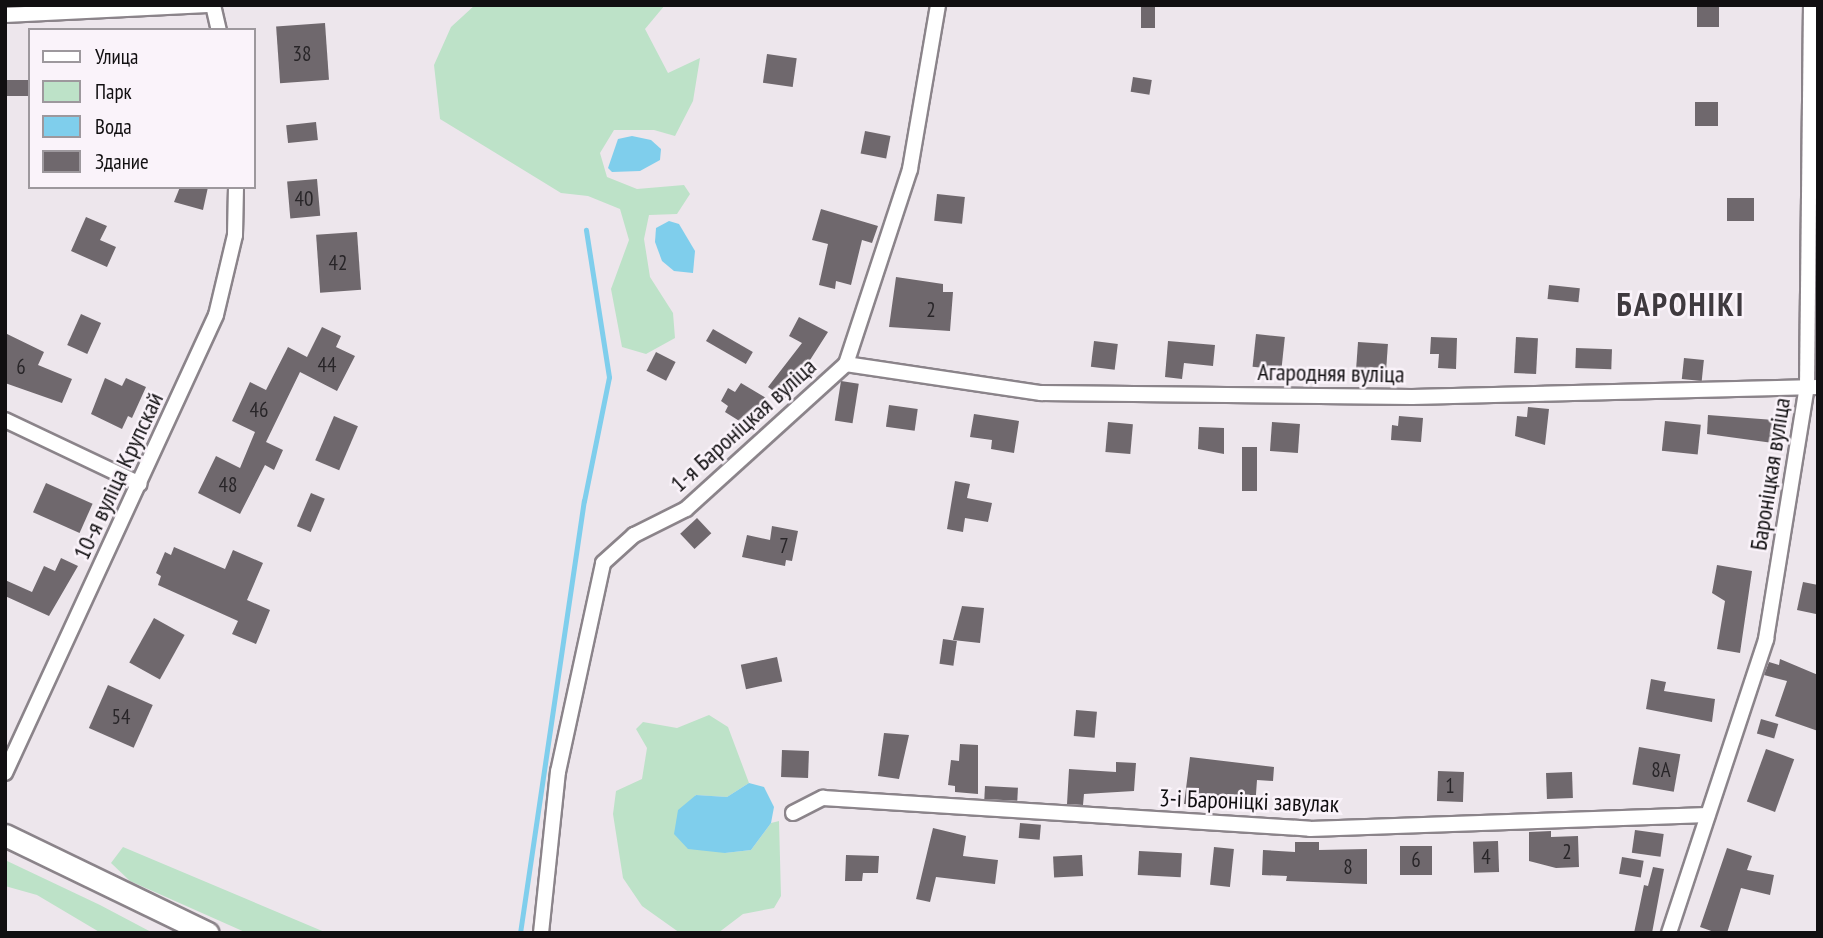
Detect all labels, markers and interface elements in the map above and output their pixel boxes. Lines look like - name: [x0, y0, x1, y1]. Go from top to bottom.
- legend: [28, 28, 256, 189]
- house number: 38: [293, 41, 311, 67]
- text: Улица: [95, 43, 138, 70]
- text: Парк: [95, 78, 132, 105]
- text: Вода: [95, 113, 132, 140]
- text: Здание: [95, 148, 149, 175]
- house number: 40: [295, 186, 313, 212]
- house number: 42: [329, 250, 347, 276]
- district label: БАРОНІКІ: [1618, 285, 1744, 323]
- house number: 2: [926, 297, 936, 323]
- house number: 44: [318, 352, 336, 378]
- street label: 1-я Бароніцкая вуліца: [664, 352, 822, 498]
- house number: 6: [16, 354, 26, 380]
- street label: Агародняя вуліца: [1257, 357, 1405, 389]
- street label: 10-я вуліца Крупскай: [67, 388, 169, 564]
- street label: Бароніцкая вуліца: [1744, 396, 1796, 552]
- house number: 46: [250, 397, 268, 423]
- house number: 48: [219, 472, 237, 498]
- house number: 7: [779, 533, 789, 559]
- house number: 54: [112, 704, 130, 730]
- house number: 8А: [1651, 757, 1671, 783]
- house number: 1: [1445, 773, 1455, 799]
- street label: 3-і Бароніцкі завулак: [1159, 783, 1339, 819]
- house number: 2: [1562, 839, 1572, 865]
- house number: 4: [1481, 844, 1491, 870]
- house number: 6: [1411, 847, 1421, 873]
- house number: 8: [1343, 854, 1353, 880]

